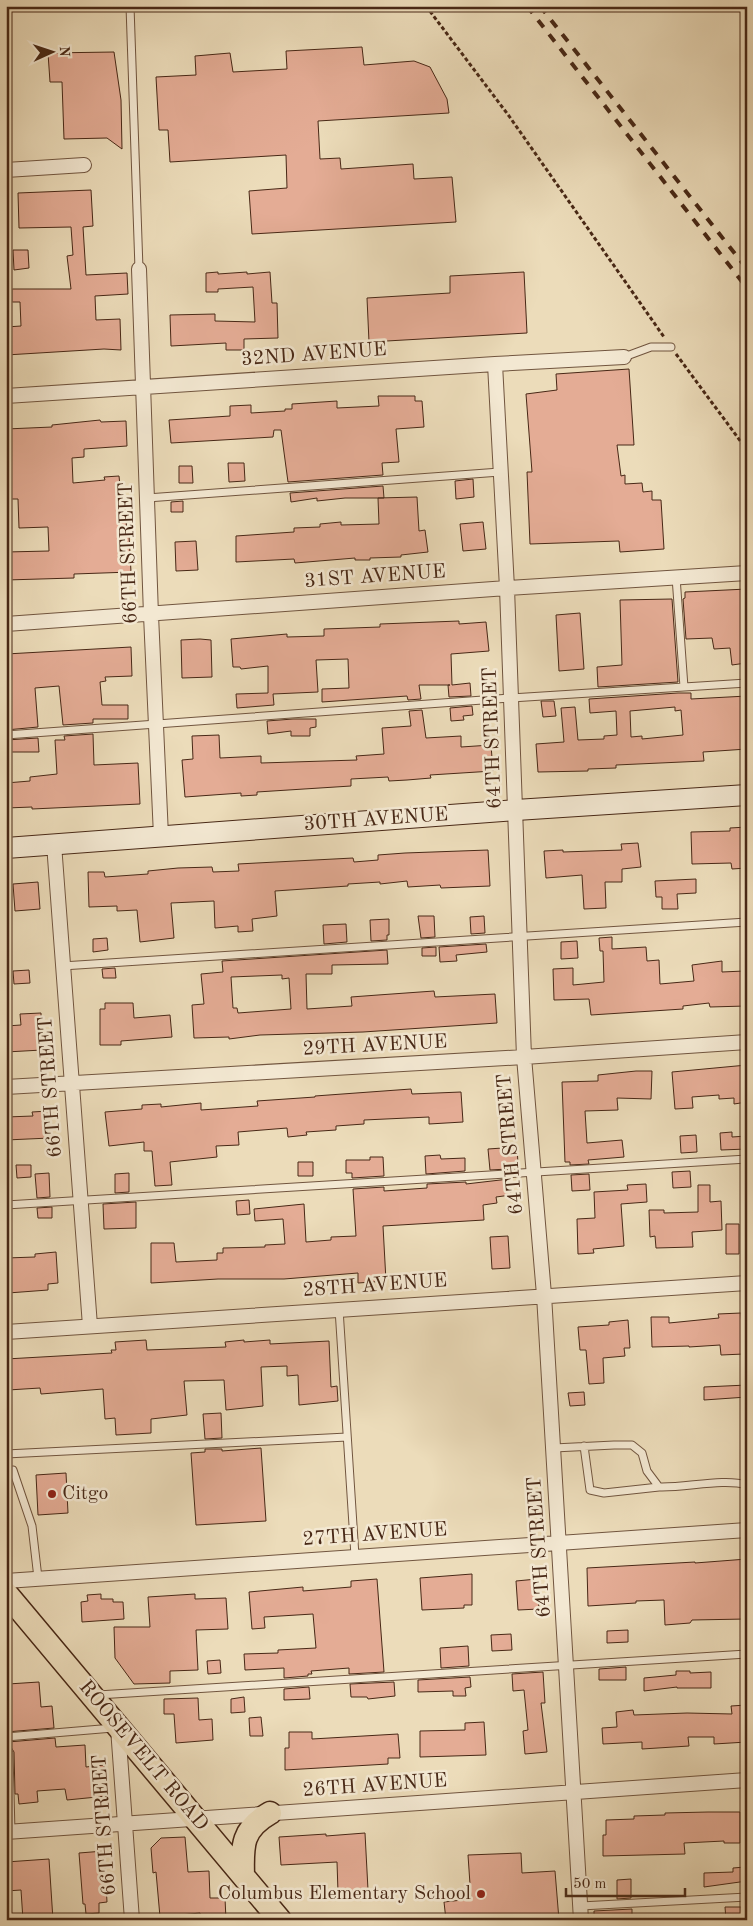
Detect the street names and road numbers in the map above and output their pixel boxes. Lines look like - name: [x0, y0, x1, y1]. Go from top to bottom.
- street label: 32ND AVENUE: [241, 340, 387, 370]
- street label: 66TH STREET: [117, 482, 141, 624]
- street label: 31ST AVENUE: [304, 562, 446, 592]
- street label: 64TH STREET: [481, 667, 505, 809]
- street label: 30TH AVENUE: [303, 805, 449, 835]
- street label: 66TH STREET: [36, 1016, 66, 1158]
- street label: 29TH AVENUE: [302, 1032, 448, 1060]
- street label: 64TH STREET: [495, 1073, 527, 1215]
- street label: 28TH AVENUE: [302, 1271, 448, 1301]
- street label: 64TH STREET: [525, 1476, 555, 1618]
- street label: 27TH AVENUE: [302, 1520, 448, 1550]
- street label: ROOSEVELT ROAD: [75, 1677, 211, 1835]
- street label: 66TH STREET: [90, 1754, 120, 1896]
- street label: 26TH AVENUE: [302, 1771, 448, 1801]

